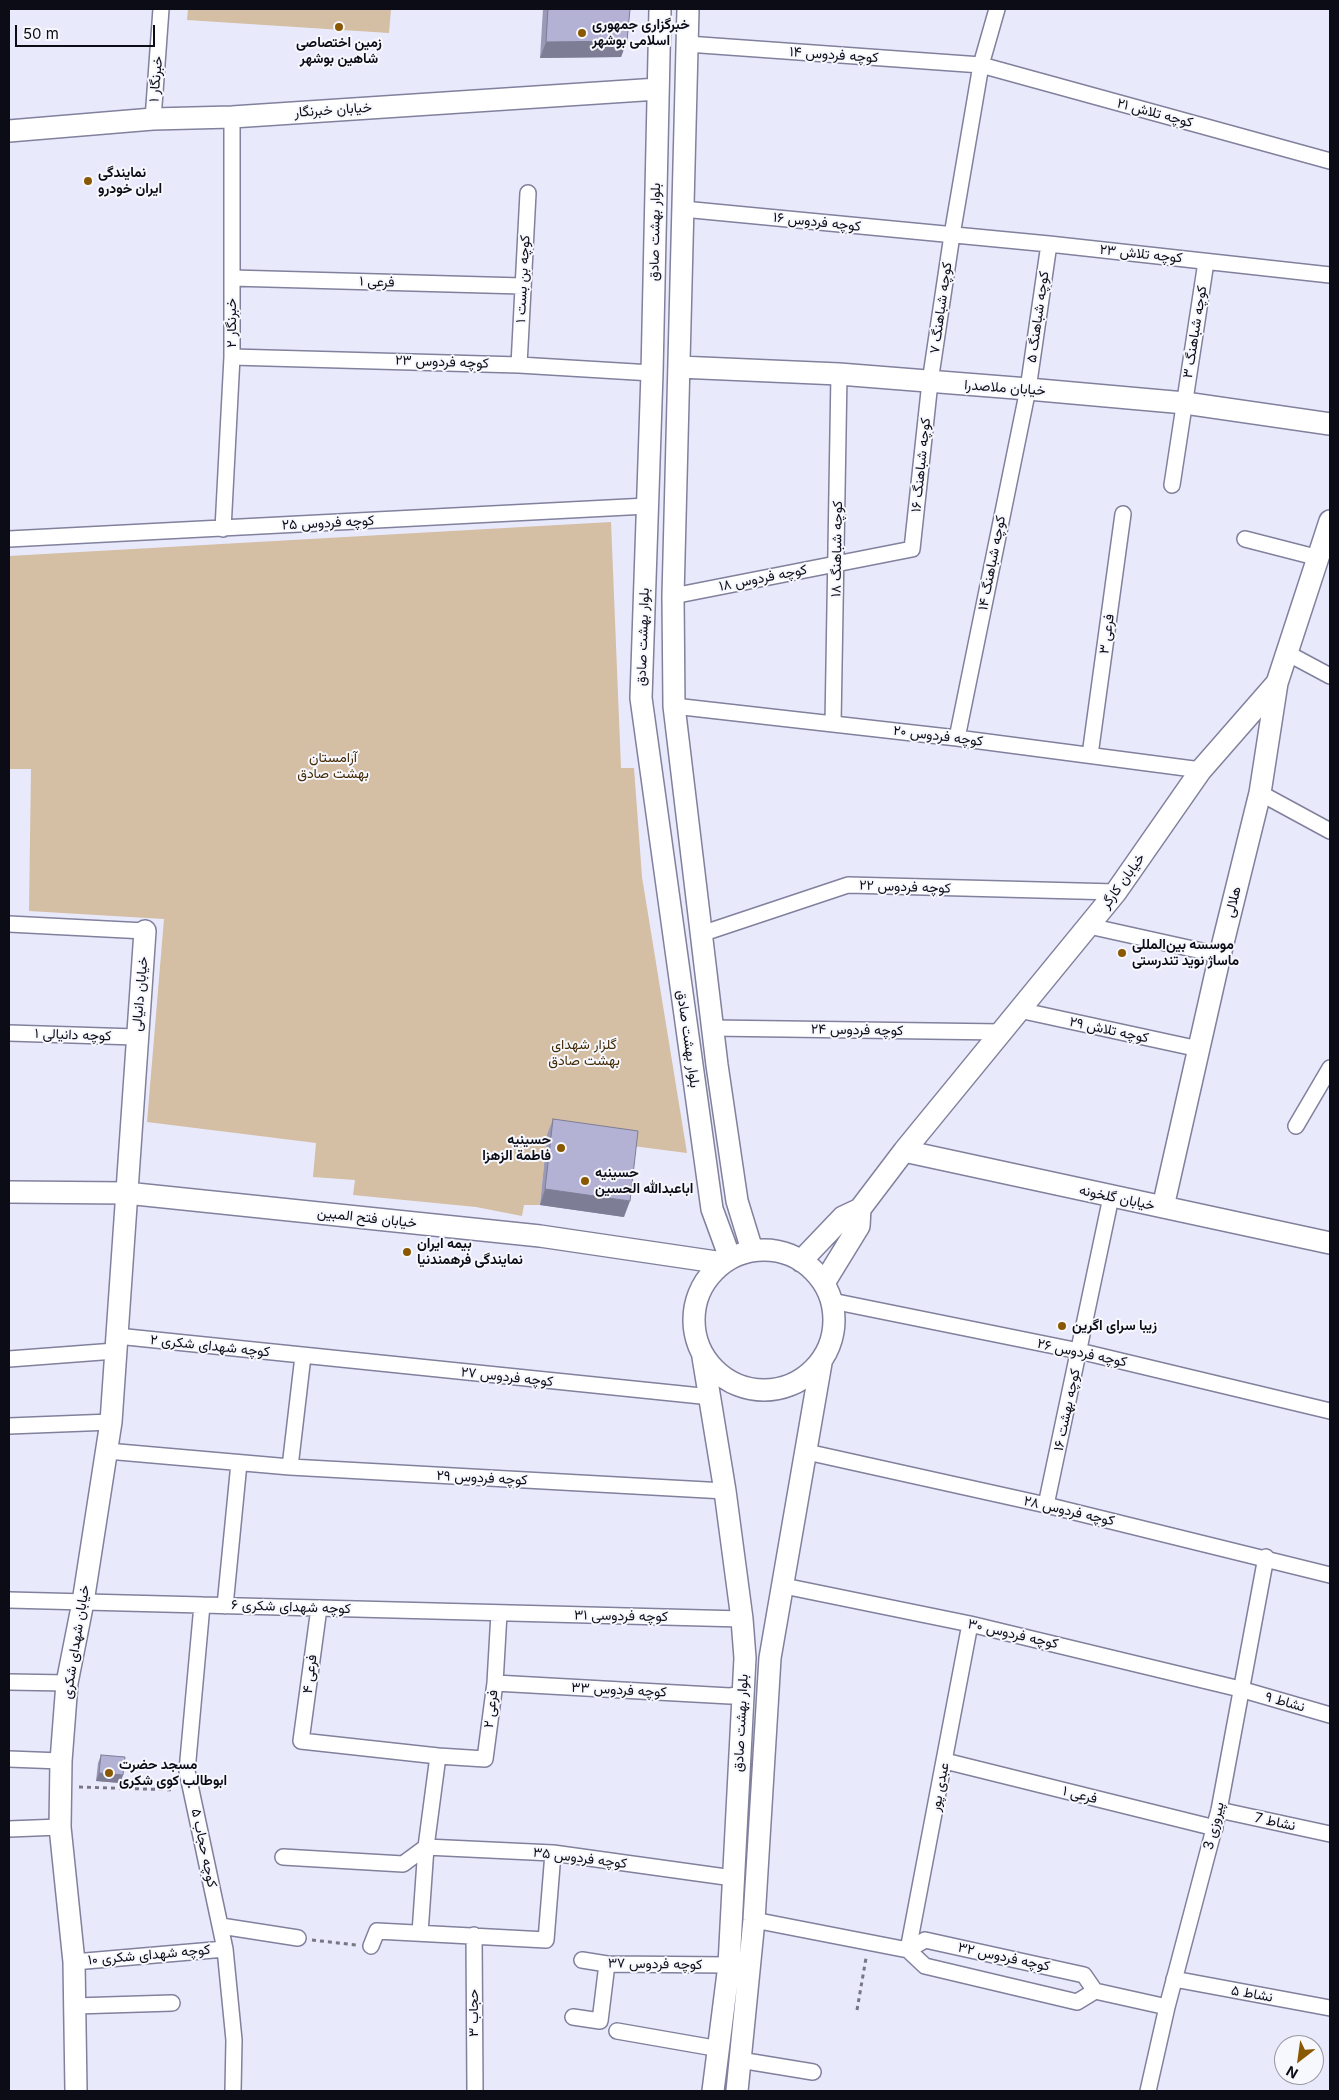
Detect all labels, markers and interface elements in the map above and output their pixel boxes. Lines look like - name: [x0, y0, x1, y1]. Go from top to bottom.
- scale bar: [18, 15, 158, 47]
- place label: خبرگزاری جمهوری اسلامی بوشهر: [592, 17, 690, 49]
- marker: زمین اختصاصی شاهین بوشهر: [333, 21, 345, 33]
- text: 50 m: [23, 24, 59, 43]
- marker: خبرگزاری جمهوری اسلامی بوشهر: [576, 27, 588, 39]
- place label: زمین اختصاصی شاهین بوشهر: [296, 35, 382, 68]
- street label: کوچه فردوس ۱۴: [789, 44, 879, 66]
- street label: خبرنگار ۱: [146, 55, 166, 103]
- street label: کوچه تلاش ۲۱: [1115, 95, 1195, 131]
- street label: خیابان خبرنگار: [294, 99, 372, 121]
- place label: نمایندگی ایران خودرو: [98, 165, 162, 198]
- marker: نمایندگی ایران خودرو: [82, 175, 94, 187]
- street label: بلوار بهشت صادق: [646, 183, 664, 281]
- street label: کوچه فردوس ۱۶: [772, 209, 862, 235]
- street label: کوچه بن بست ۱: [512, 235, 534, 323]
- street label: کوچه تلاش ۲۳: [1099, 241, 1183, 267]
- street label: کوچه شباهنگ ۷: [926, 261, 956, 355]
- street label: کوچه شباهنگ ۵: [1023, 270, 1053, 364]
- street label: فرعی ۱: [359, 273, 395, 291]
- street label: کوچه شباهنگ ۳: [1179, 285, 1211, 379]
- street label: خبرنگار ۲: [224, 298, 240, 348]
- street label: کوچه فردوس ۲۳: [395, 352, 489, 372]
- street label: خیابان ملاصدرا: [964, 377, 1046, 399]
- street label: کوچه شباهنگ ۱۶: [908, 417, 934, 513]
- street label: کوچه شباهنگ ۱۸: [828, 501, 846, 597]
- street label: کوچه فردوس ۲۵: [281, 512, 375, 534]
- street label: کوچه شباهنگ ۱۴: [975, 514, 1009, 612]
- street label: کوچه فردوس ۱۸: [718, 561, 808, 595]
- street label: بلوار بهشت صادق: [633, 588, 653, 686]
- street label: فرعی ۳: [1096, 613, 1118, 655]
- street label: کوچه فردوس ۲۰: [892, 722, 984, 750]
- park label: آرامستان بهشت صادق: [297, 750, 369, 782]
- street label: خیابان کارگر: [1097, 850, 1149, 912]
- street label: کوچه فردوس ۲۲: [859, 877, 951, 897]
- street label: هلالی: [1221, 885, 1245, 919]
- place label: موسسه بین‌المللی ماساژ نوید تندرستی: [1132, 937, 1239, 970]
- marker: موسسه بین‌المللی ماساژ نوید تندرستی: [1116, 947, 1128, 959]
- street label: خیابان دانیالی: [128, 956, 152, 1032]
- street label: بلوار بهشت صادق: [673, 989, 703, 1089]
- street label: کوچه تلاش ۲۹: [1068, 1013, 1150, 1047]
- street label: کوچه فردوس ۲۴: [811, 1021, 903, 1039]
- street label: کوچه دانیالی ۱: [34, 1025, 112, 1045]
- park label: گلزار شهدای بهشت صادق: [548, 1037, 620, 1070]
- place label: حسینیه فاطمة الزهزا: [482, 1132, 551, 1164]
- marker: حسینیه فاطمة الزهزا: [555, 1142, 567, 1154]
- place label: حسینیه اباعبدالله الحسین: [595, 1165, 693, 1198]
- marker: حسینیه اباعبدالله الحسین: [579, 1175, 591, 1187]
- street label: خیابان گلخونه: [1078, 1182, 1156, 1214]
- street label: خیابان فتح المبین: [316, 1204, 418, 1232]
- place label: بیمه ایران نمایندگی فرهمندنیا: [417, 1236, 523, 1268]
- marker: بیمه ایران نمایندگی فرهمندنیا: [401, 1246, 413, 1258]
- place label: زیبا سرای اگرین: [1072, 1318, 1157, 1334]
- marker: زیبا سرای اگرین: [1056, 1320, 1068, 1332]
- street label: کوچه شهدای شکری ۲: [149, 1331, 271, 1361]
- street label: کوچه فردوس ۲۶: [1036, 1335, 1128, 1371]
- street label: کوچه فردوس ۲۷: [460, 1364, 554, 1390]
- street label: کوچه بهشت ۱۶: [1050, 1367, 1084, 1453]
- street label: کوچه فردوس ۲۹: [436, 1467, 528, 1489]
- street label: کوچه فردوس ۲۸: [1022, 1492, 1116, 1530]
- street label: خیابان شهدای شکری: [59, 1584, 93, 1700]
- street label: کوچه شهدای شکری ۶: [231, 1597, 351, 1617]
- street label: کوچه فردوسی ۳۱: [574, 1607, 668, 1625]
- street label: کوچه فردوس ۳۰: [966, 1615, 1060, 1653]
- street label: فرعی ۴: [299, 1654, 321, 1694]
- street label: بلوار بهشت صادق: [730, 1673, 752, 1773]
- street label: کوچه فردوس ۳۳: [571, 1679, 667, 1701]
- street label: نشاط ۹: [1263, 1688, 1307, 1716]
- street label: فرعی ۲: [480, 1689, 502, 1729]
- place label: مسجد حضرت ابوطالب کوی شکری: [119, 1757, 227, 1790]
- street label: عبدی پور: [927, 1761, 953, 1813]
- marker: مسجد حضرت ابوطالب کوی شکری: [103, 1767, 115, 1779]
- street label: فرعی ۱: [1061, 1783, 1099, 1807]
- street label: پیروزی 3: [1200, 1800, 1228, 1852]
- street label: کوچه حجاب ۵: [187, 1807, 221, 1889]
- street label: نشاط 7: [1253, 1809, 1297, 1835]
- street label: کوچه فردوس ۳۵: [532, 1844, 628, 1872]
- street label: کوچه فردوس ۳۲: [956, 1939, 1052, 1975]
- street label: کوچه شهدای شکری ۱۰: [87, 1941, 211, 1969]
- street label: کوچه فردوس ۳۷: [608, 1955, 702, 1973]
- street label: نشاط ۵: [1230, 1982, 1274, 2006]
- street label: حجاب ۳: [466, 1989, 482, 2037]
- north arrow: [1274, 2035, 1324, 2085]
- text: N: [1283, 2063, 1301, 2083]

